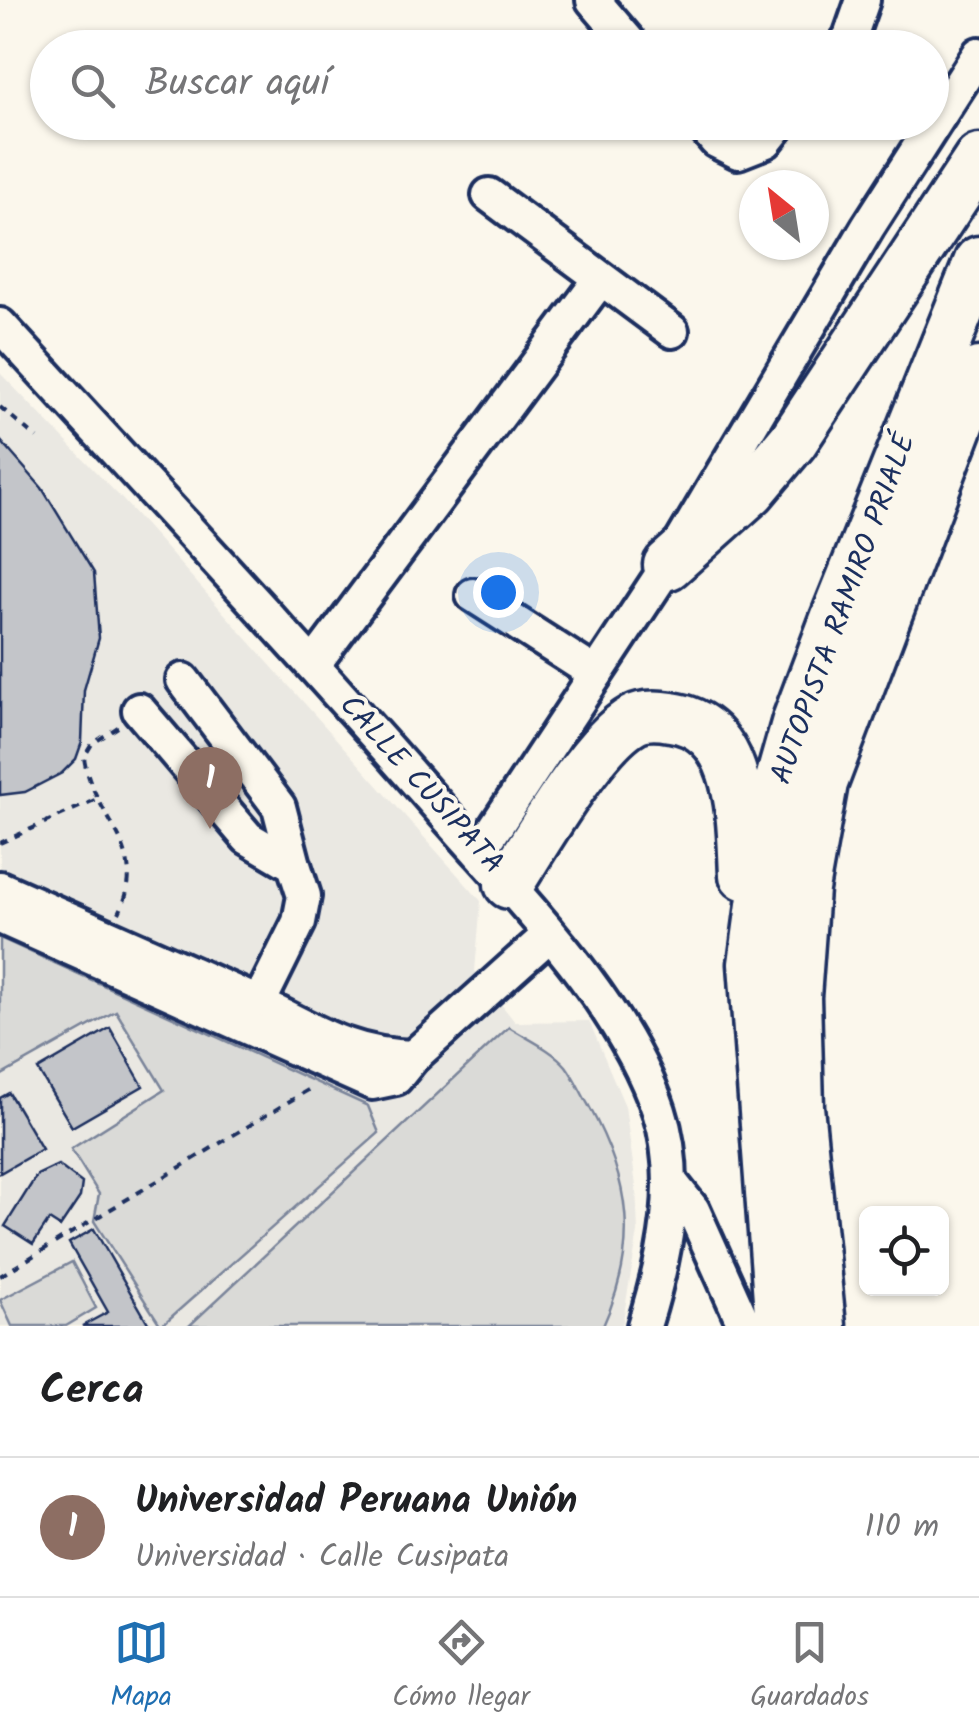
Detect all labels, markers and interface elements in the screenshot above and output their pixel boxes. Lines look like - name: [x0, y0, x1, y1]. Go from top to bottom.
- search box: [30, 30, 949, 140]
- text: Buscar aquí: [145, 55, 329, 115]
- icon: search: [65, 58, 120, 113]
- north arrow: [739, 170, 829, 260]
- street label: AUTOPISTA RAMIRO PRIALÉ: [758, 425, 930, 791]
- your location: [473, 567, 524, 618]
- street label: CALLE CUSIPATA: [327, 684, 515, 886]
- pin: 1: [178, 746, 242, 829]
- map controls: [859, 1206, 949, 1296]
- button: locate: [859, 1206, 949, 1296]
- text: Cerca: [40, 1358, 144, 1425]
- text: Universidad Peruana Unión: [135, 1472, 577, 1532]
- text: 1: [68, 1502, 77, 1553]
- text: 110 m: [865, 1502, 939, 1553]
- text: Universidad · Calle Cusipata: [135, 1532, 509, 1583]
- tab: Mapa: [110, 1615, 172, 1720]
- tab: Cómo llegar: [392, 1615, 530, 1720]
- tab: Guardados: [750, 1615, 869, 1720]

